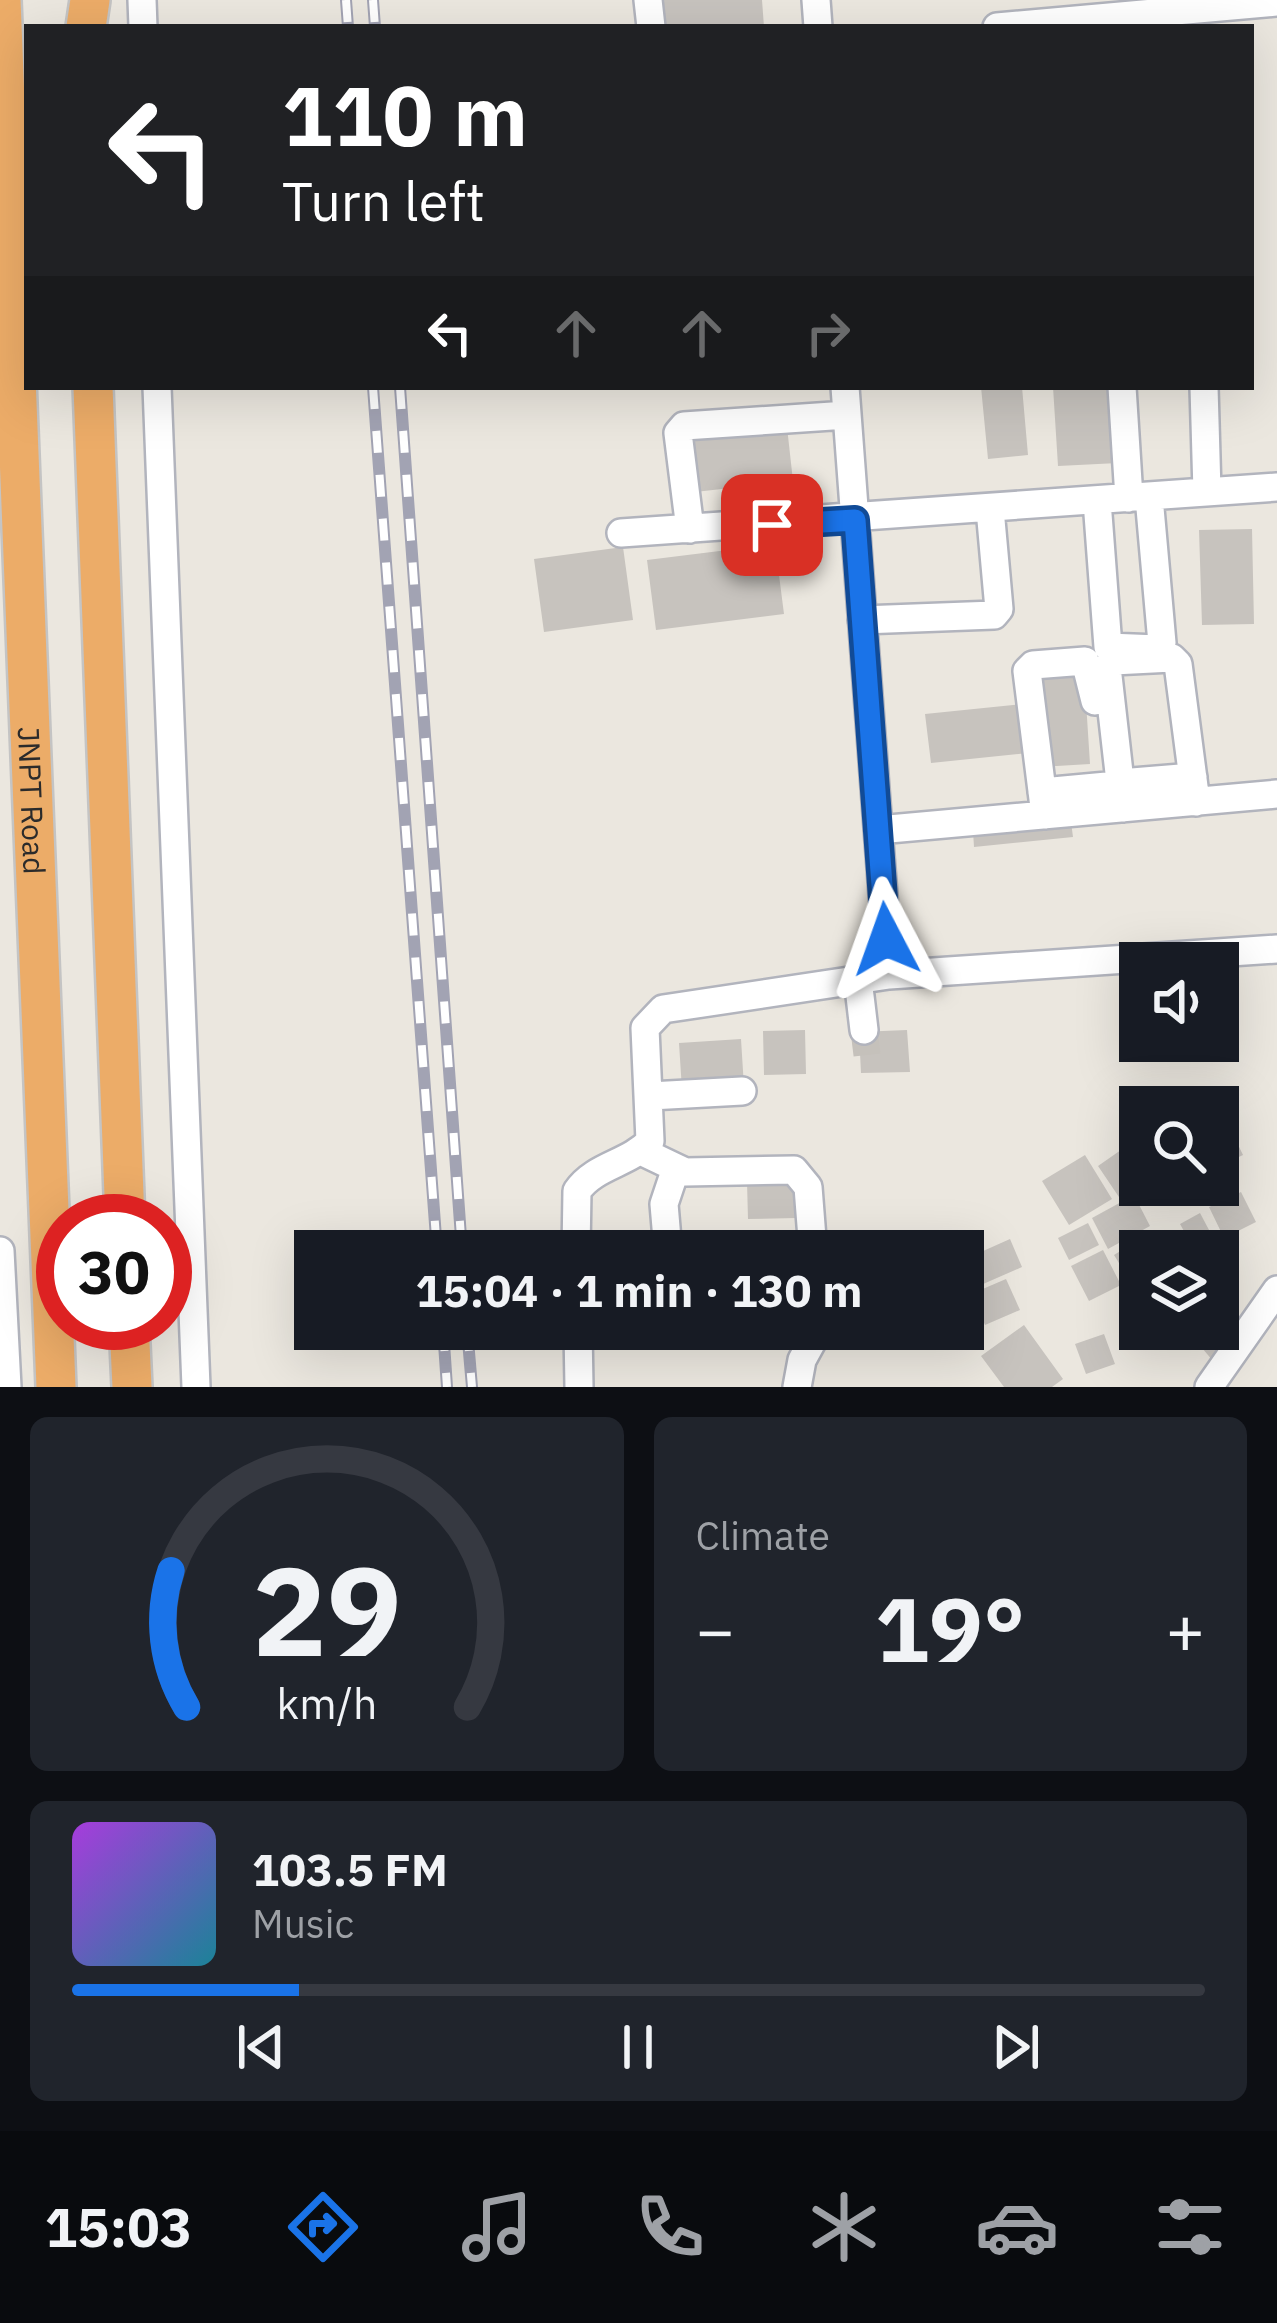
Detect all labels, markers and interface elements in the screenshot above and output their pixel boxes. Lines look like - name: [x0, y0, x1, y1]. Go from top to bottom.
- text: 110 m: [282, 60, 528, 169]
- icon: left: [84, 72, 240, 228]
- text: Turn left: [282, 166, 485, 236]
- icon: left: [417, 300, 483, 366]
- icon: ahead: [543, 300, 609, 366]
- icon: ahead: [669, 300, 735, 366]
- icon: right: [795, 300, 861, 366]
- pin: [721, 474, 823, 576]
- icon: arrive: [739, 492, 805, 558]
- street label: JNPT Road: [10, 726, 55, 875]
- position arrow: [823, 876, 949, 1002]
- map controls: [1119, 942, 1239, 1350]
- button: sound: [1119, 942, 1239, 1062]
- button: search: [1119, 1086, 1239, 1206]
- speed limit sign: 30: [36, 1194, 192, 1350]
- button: layers: [1119, 1230, 1239, 1350]
- text: 15:04 · 1 min · 130 m: [416, 1261, 862, 1319]
- text: Climate: [696, 1510, 830, 1561]
- text: 29: [252, 1528, 402, 1690]
- text: 19°: [875, 1570, 1025, 1687]
- text: −: [696, 1586, 735, 1672]
- text: +: [1165, 1586, 1205, 1672]
- text: km/h: [276, 1675, 377, 1731]
- text: 103.5 FM: [252, 1840, 448, 1898]
- text: Music: [252, 1898, 354, 1949]
- icon: previous: [228, 2014, 294, 2080]
- icon: pause: [605, 2014, 671, 2080]
- icon: next: [983, 2014, 1049, 2080]
- icon: directions: [281, 2185, 365, 2269]
- icon: music: [455, 2185, 539, 2269]
- icon: phone: [628, 2185, 712, 2269]
- icon: climate: [802, 2185, 886, 2269]
- icon: car: [975, 2185, 1059, 2269]
- icon: filters: [1148, 2185, 1232, 2269]
- text: 15:03: [45, 2192, 192, 2262]

